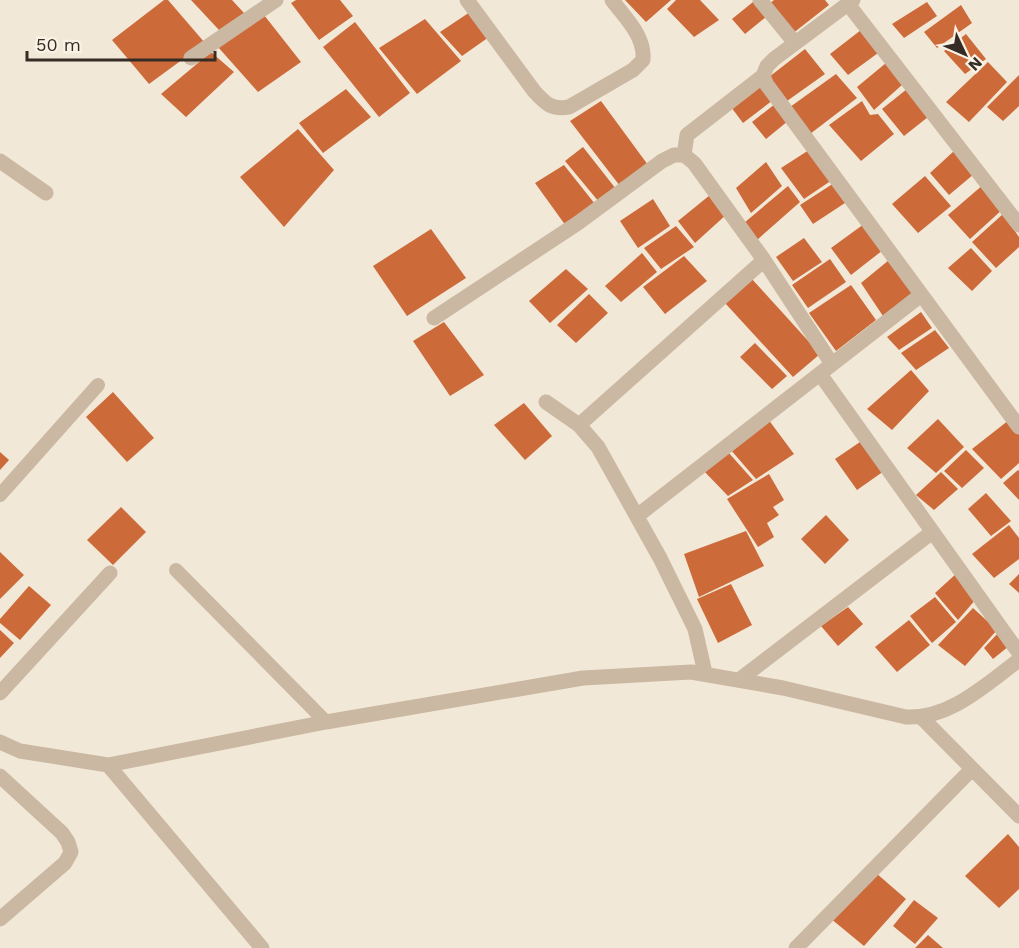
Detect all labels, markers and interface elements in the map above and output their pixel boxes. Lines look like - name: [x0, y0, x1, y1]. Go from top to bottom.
- scale bar: [27, 24, 214, 62]
- north arrow: [935, 24, 995, 84]
- text: 50 m: [36, 34, 81, 55]
- text: N: [964, 53, 986, 75]

